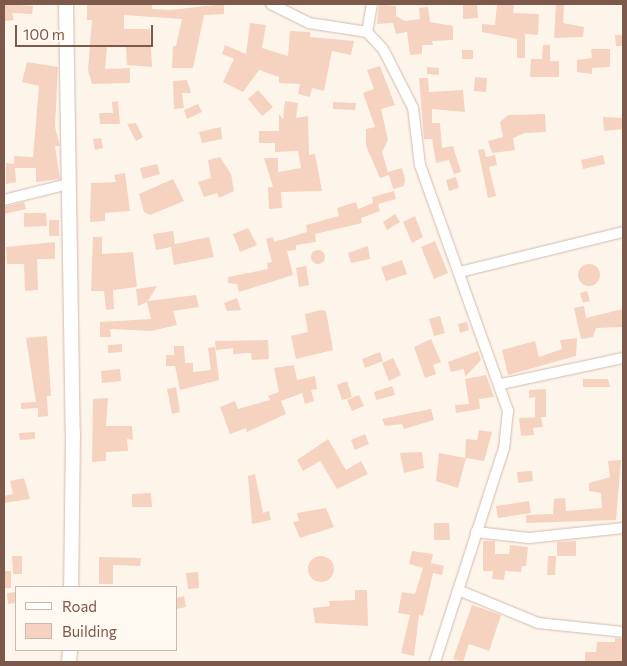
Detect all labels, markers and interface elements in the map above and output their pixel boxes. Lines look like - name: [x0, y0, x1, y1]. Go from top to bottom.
- scale bar: [18, 15, 155, 47]
- text: 100 m: [23, 25, 65, 43]
- legend: [15, 586, 178, 651]
- text: Road: [62, 597, 97, 615]
- text: Building: [62, 622, 117, 640]

